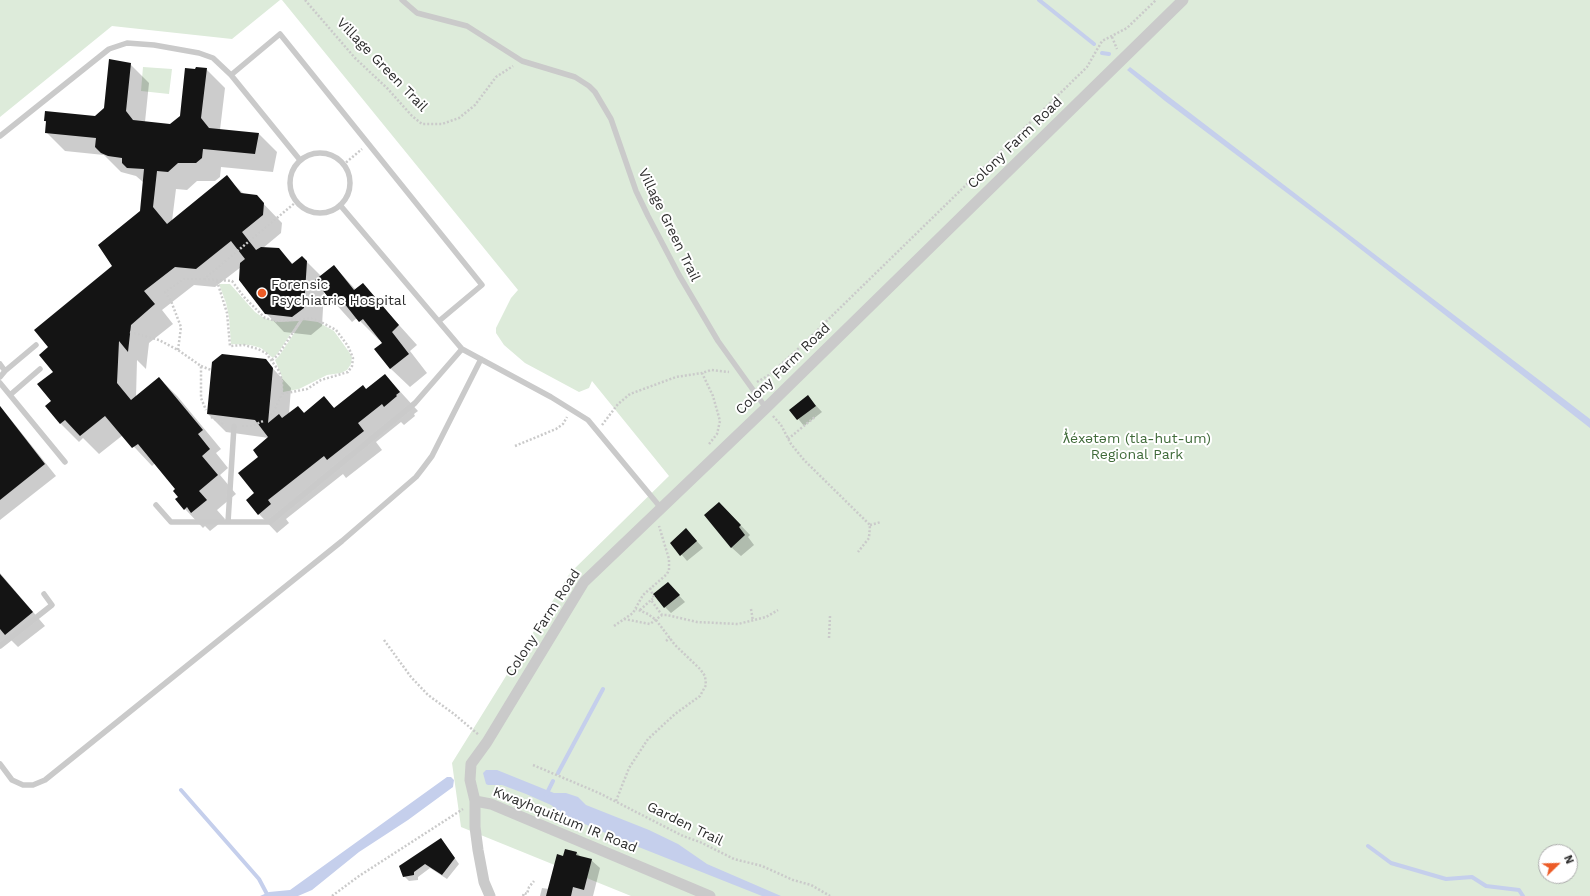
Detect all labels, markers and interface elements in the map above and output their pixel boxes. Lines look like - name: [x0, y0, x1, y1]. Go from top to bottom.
- street label: Village Green Trail: [333, 15, 431, 115]
- street label: Colony Farm Road: [964, 94, 1066, 192]
- street label: Village Green Trail: [634, 166, 704, 284]
- place label: Forensic Psychiatric Hospital: [271, 277, 406, 310]
- marker: Forensic Psychiatric Hospital: [256, 287, 268, 299]
- street label: Colony Farm Road: [732, 320, 834, 418]
- park label: ƛ̓éxətəm (tla-hut-um) Regional Park: [1063, 431, 1211, 464]
- street label: Colony Farm Road: [502, 566, 584, 680]
- street label: Kwayhquitlum IR Road: [490, 783, 640, 857]
- street label: Garden Trail: [644, 798, 726, 850]
- north arrow: [1538, 844, 1578, 884]
- text: N: [1561, 853, 1576, 866]

